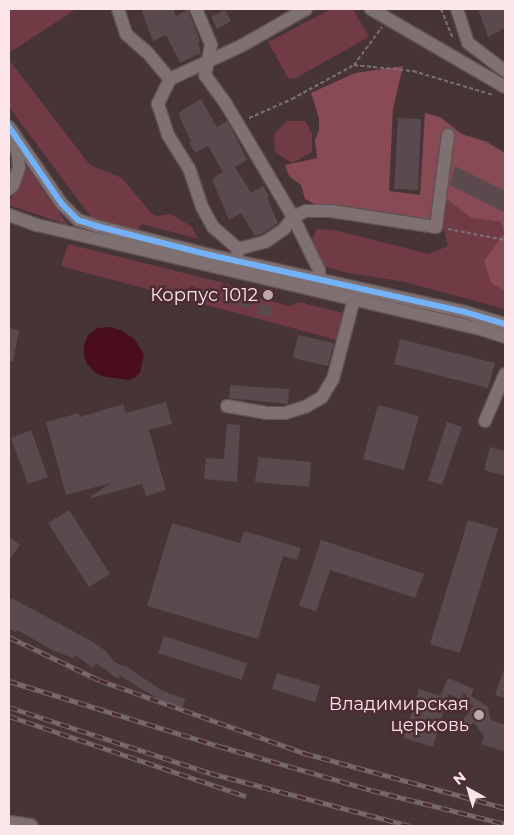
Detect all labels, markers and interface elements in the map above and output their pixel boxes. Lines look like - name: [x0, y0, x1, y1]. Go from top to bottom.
- place label: Корпус 1012: [150, 284, 258, 306]
- marker: Корпус 1012: [262, 289, 274, 301]
- place label: Владимирская церковь: [329, 694, 469, 736]
- marker: Владимирская церковь: [473, 709, 485, 721]
- north arrow: [444, 765, 494, 815]
- text: N: [450, 768, 470, 789]

